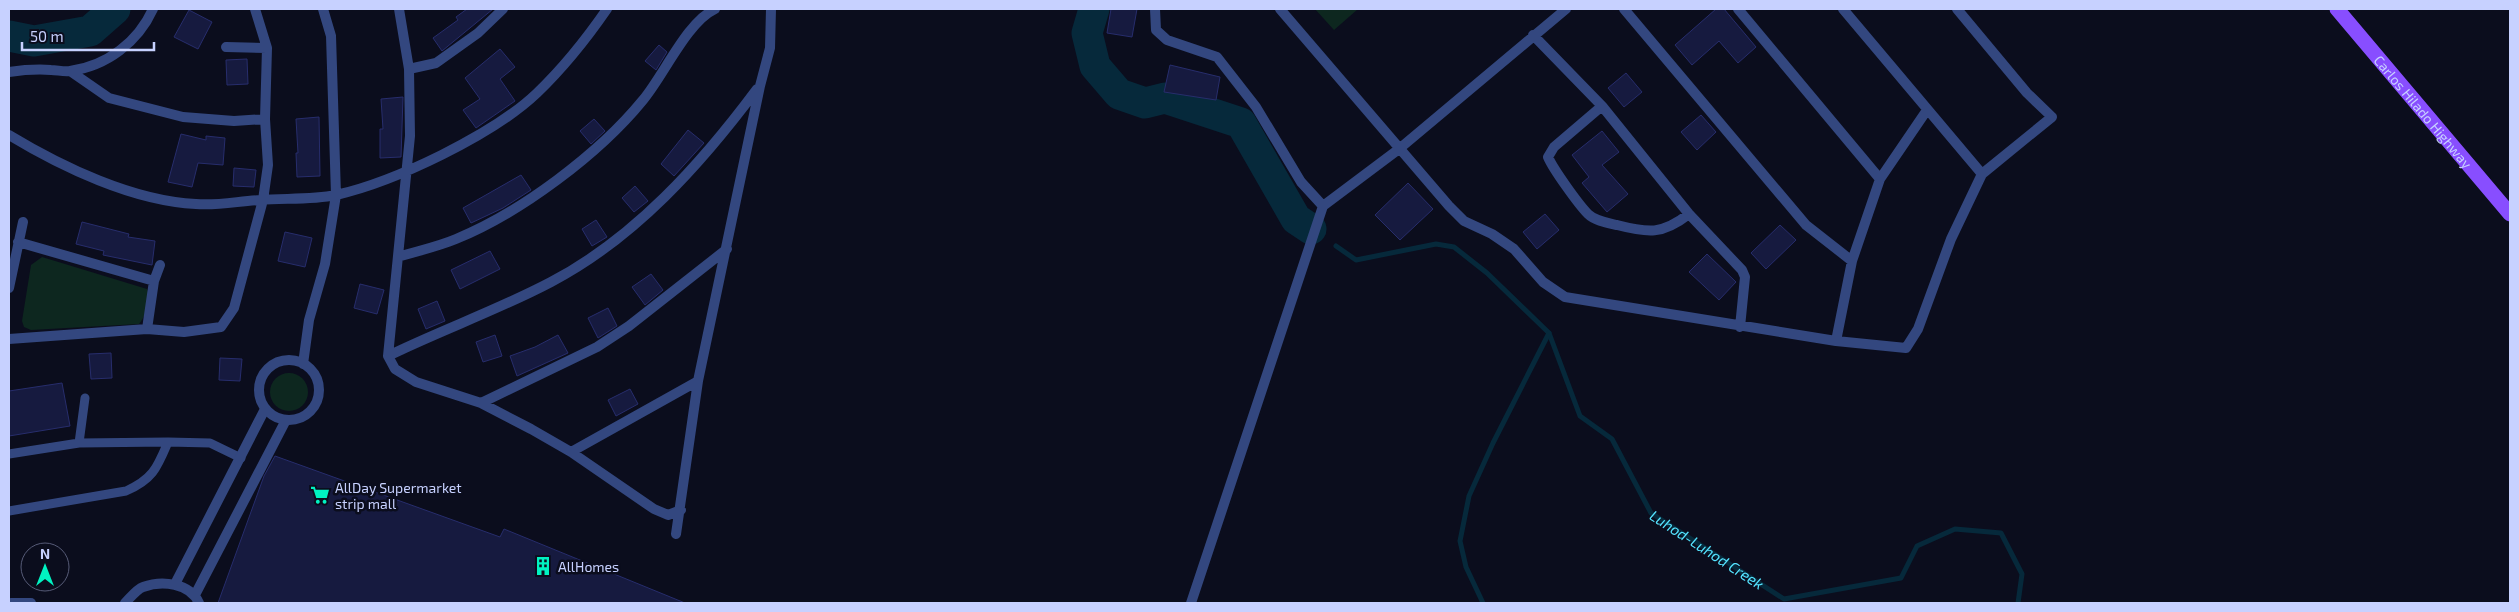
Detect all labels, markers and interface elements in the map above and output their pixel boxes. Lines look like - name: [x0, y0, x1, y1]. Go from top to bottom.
- scale bar: [22, 20, 155, 52]
- text: 50 m: [30, 27, 64, 45]
- street label: Carlos Hilado Highway: [2371, 51, 2476, 172]
- place label: AllDay Supermarket strip mall: [335, 479, 462, 512]
- supermarket icon: AllDay Supermarket strip mall: [309, 484, 331, 506]
- water label: Luhod-Luhod Creek: [1647, 506, 1768, 593]
- north arrow: [20, 542, 70, 592]
- text: N: [40, 545, 50, 562]
- building icon: AllHomes: [532, 555, 554, 577]
- place label: AllHomes: [558, 558, 619, 575]

